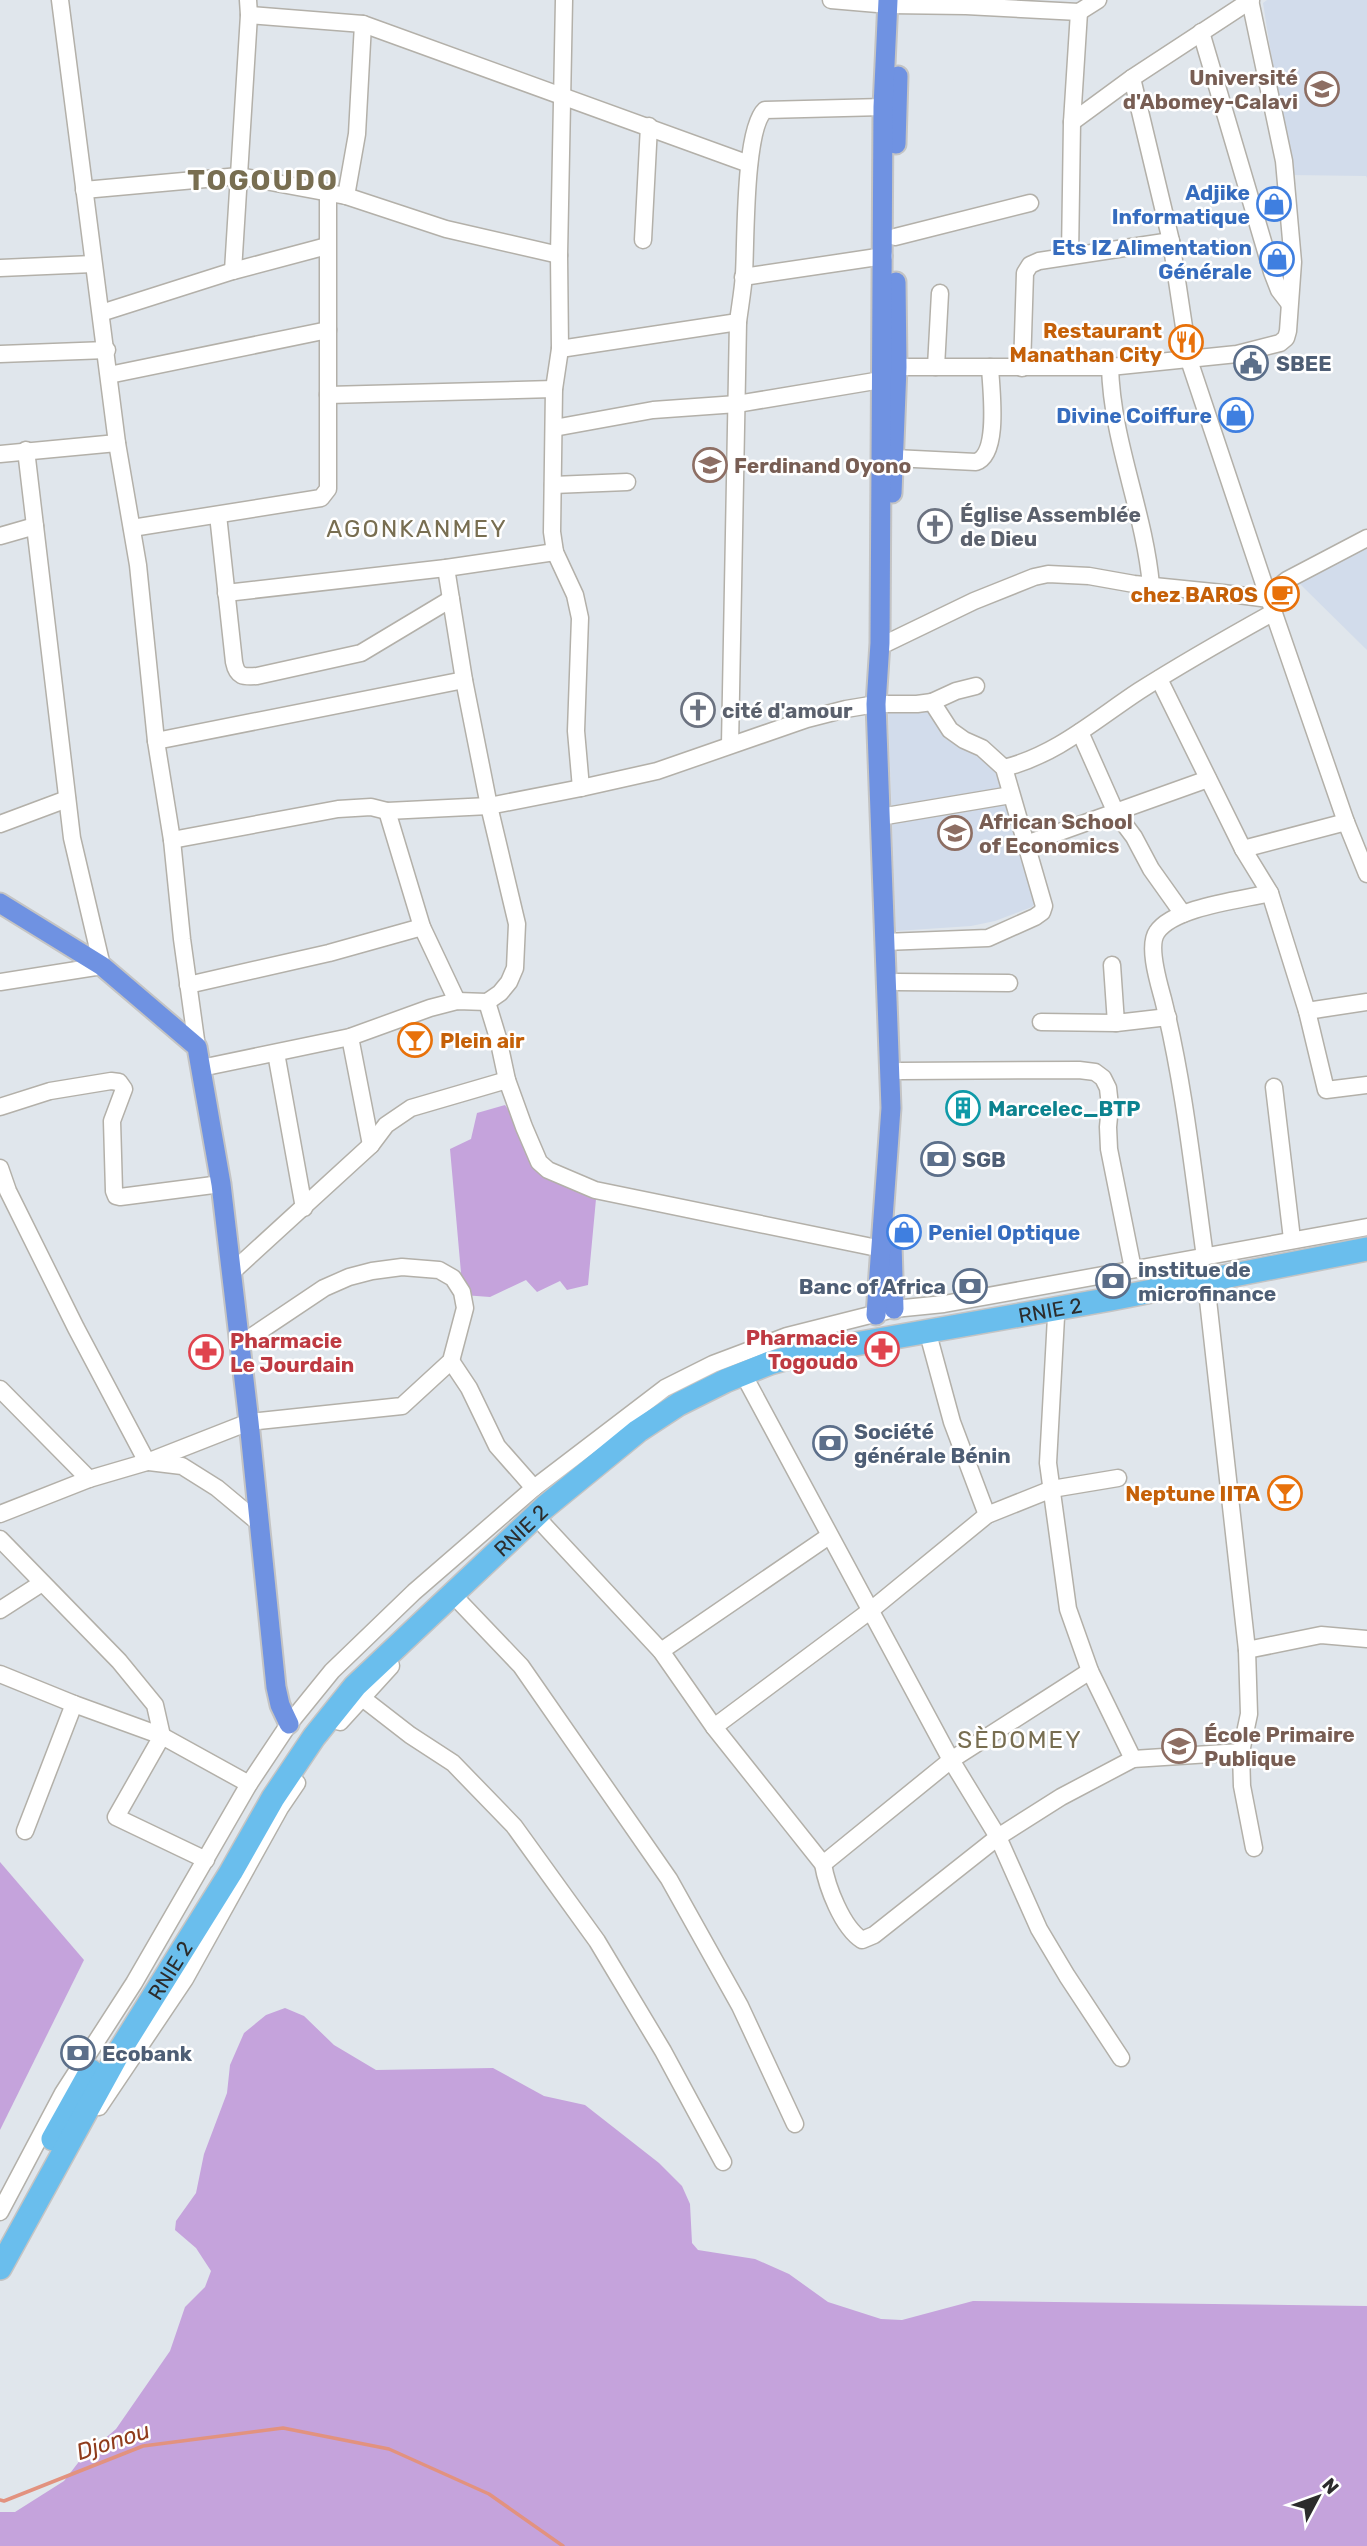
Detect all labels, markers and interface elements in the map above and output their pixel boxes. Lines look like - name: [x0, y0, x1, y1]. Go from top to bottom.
- place label: Université d'Abomey-Calavi: [1123, 65, 1298, 114]
- school or university icon: Université d'Abomey-Calavi: [1303, 70, 1341, 108]
- district label: TOGOUDO: [187, 164, 339, 197]
- place label: Adjike Informatique: [1112, 180, 1250, 229]
- shop icon: Adjike Informatique: [1255, 185, 1293, 223]
- place label: Ets IZ Alimentation Générale: [1052, 235, 1252, 284]
- shop icon: Ets IZ Alimentation Générale: [1258, 240, 1296, 278]
- place label: Restaurant Manathan City: [1010, 318, 1162, 367]
- restaurant icon: Restaurant Manathan City: [1167, 323, 1205, 361]
- public building icon: SBEE: [1232, 344, 1270, 382]
- place label: SBEE: [1276, 351, 1332, 376]
- shop icon: Divine Coiffure: [1217, 396, 1255, 434]
- place label: Divine Coiffure: [1056, 403, 1212, 428]
- school or university icon: Ferdinand Oyono: [691, 446, 729, 484]
- place label: Ferdinand Oyono: [734, 453, 911, 478]
- place label: Église Assemblée de Dieu: [960, 502, 1141, 551]
- church icon: Église Assemblée de Dieu: [916, 507, 954, 545]
- district label: AGONKANMEY: [326, 515, 508, 543]
- cafe icon: chez BAROS: [1263, 575, 1301, 613]
- place label: chez BAROS: [1131, 582, 1258, 607]
- church icon: cité d'amour: [679, 691, 717, 729]
- place label: cité d'amour: [722, 698, 853, 723]
- place label: African School of Economics: [979, 809, 1133, 858]
- school or university icon: African School of Economics: [936, 814, 974, 852]
- bar icon: Plein air: [396, 1021, 434, 1059]
- place label: Plein air: [440, 1028, 525, 1053]
- building icon: Marcelec_BTP: [944, 1089, 982, 1127]
- place label: Marcelec_BTP: [988, 1096, 1140, 1121]
- bank icon: SGB: [919, 1140, 957, 1178]
- place label: SGB: [962, 1147, 1006, 1172]
- shop icon: Peniel Optique: [885, 1213, 923, 1251]
- place label: Peniel Optique: [928, 1220, 1080, 1245]
- place label: institue de microfinance: [1138, 1257, 1276, 1306]
- bank icon: institue de microfinance: [1094, 1262, 1132, 1300]
- bank icon: Banc of Africa: [951, 1267, 989, 1305]
- place label: Banc of Africa: [799, 1274, 946, 1299]
- street label: RNIE 2: [1016, 1292, 1084, 1328]
- place label: Pharmacie Togoudo: [746, 1325, 858, 1374]
- place label: Pharmacie Le Jourdain: [230, 1328, 354, 1377]
- pharmacy icon: Pharmacie Togoudo: [863, 1330, 901, 1368]
- pharmacy icon: Pharmacie Le Jourdain: [187, 1333, 225, 1371]
- place label: Société générale Bénin: [854, 1419, 1011, 1468]
- bank icon: Société générale Bénin: [811, 1424, 849, 1462]
- bar icon: Neptune IITA: [1266, 1474, 1304, 1512]
- place label: Neptune IITA: [1125, 1481, 1260, 1506]
- street label: RNIE 2: [489, 1499, 552, 1561]
- place label: École Primaire Publique: [1204, 1722, 1355, 1771]
- district label: SÈDOMEY: [957, 1726, 1083, 1754]
- school or university icon: École Primaire Publique: [1160, 1727, 1198, 1765]
- street label: RNIE 2: [142, 1936, 197, 2004]
- bank icon: Ecobank: [59, 2034, 97, 2072]
- place label: Ecobank: [102, 2041, 193, 2066]
- water label: Djonou: [73, 2416, 154, 2466]
- north arrow: [1283, 2462, 1353, 2532]
- text: N: [1317, 2473, 1344, 2499]

